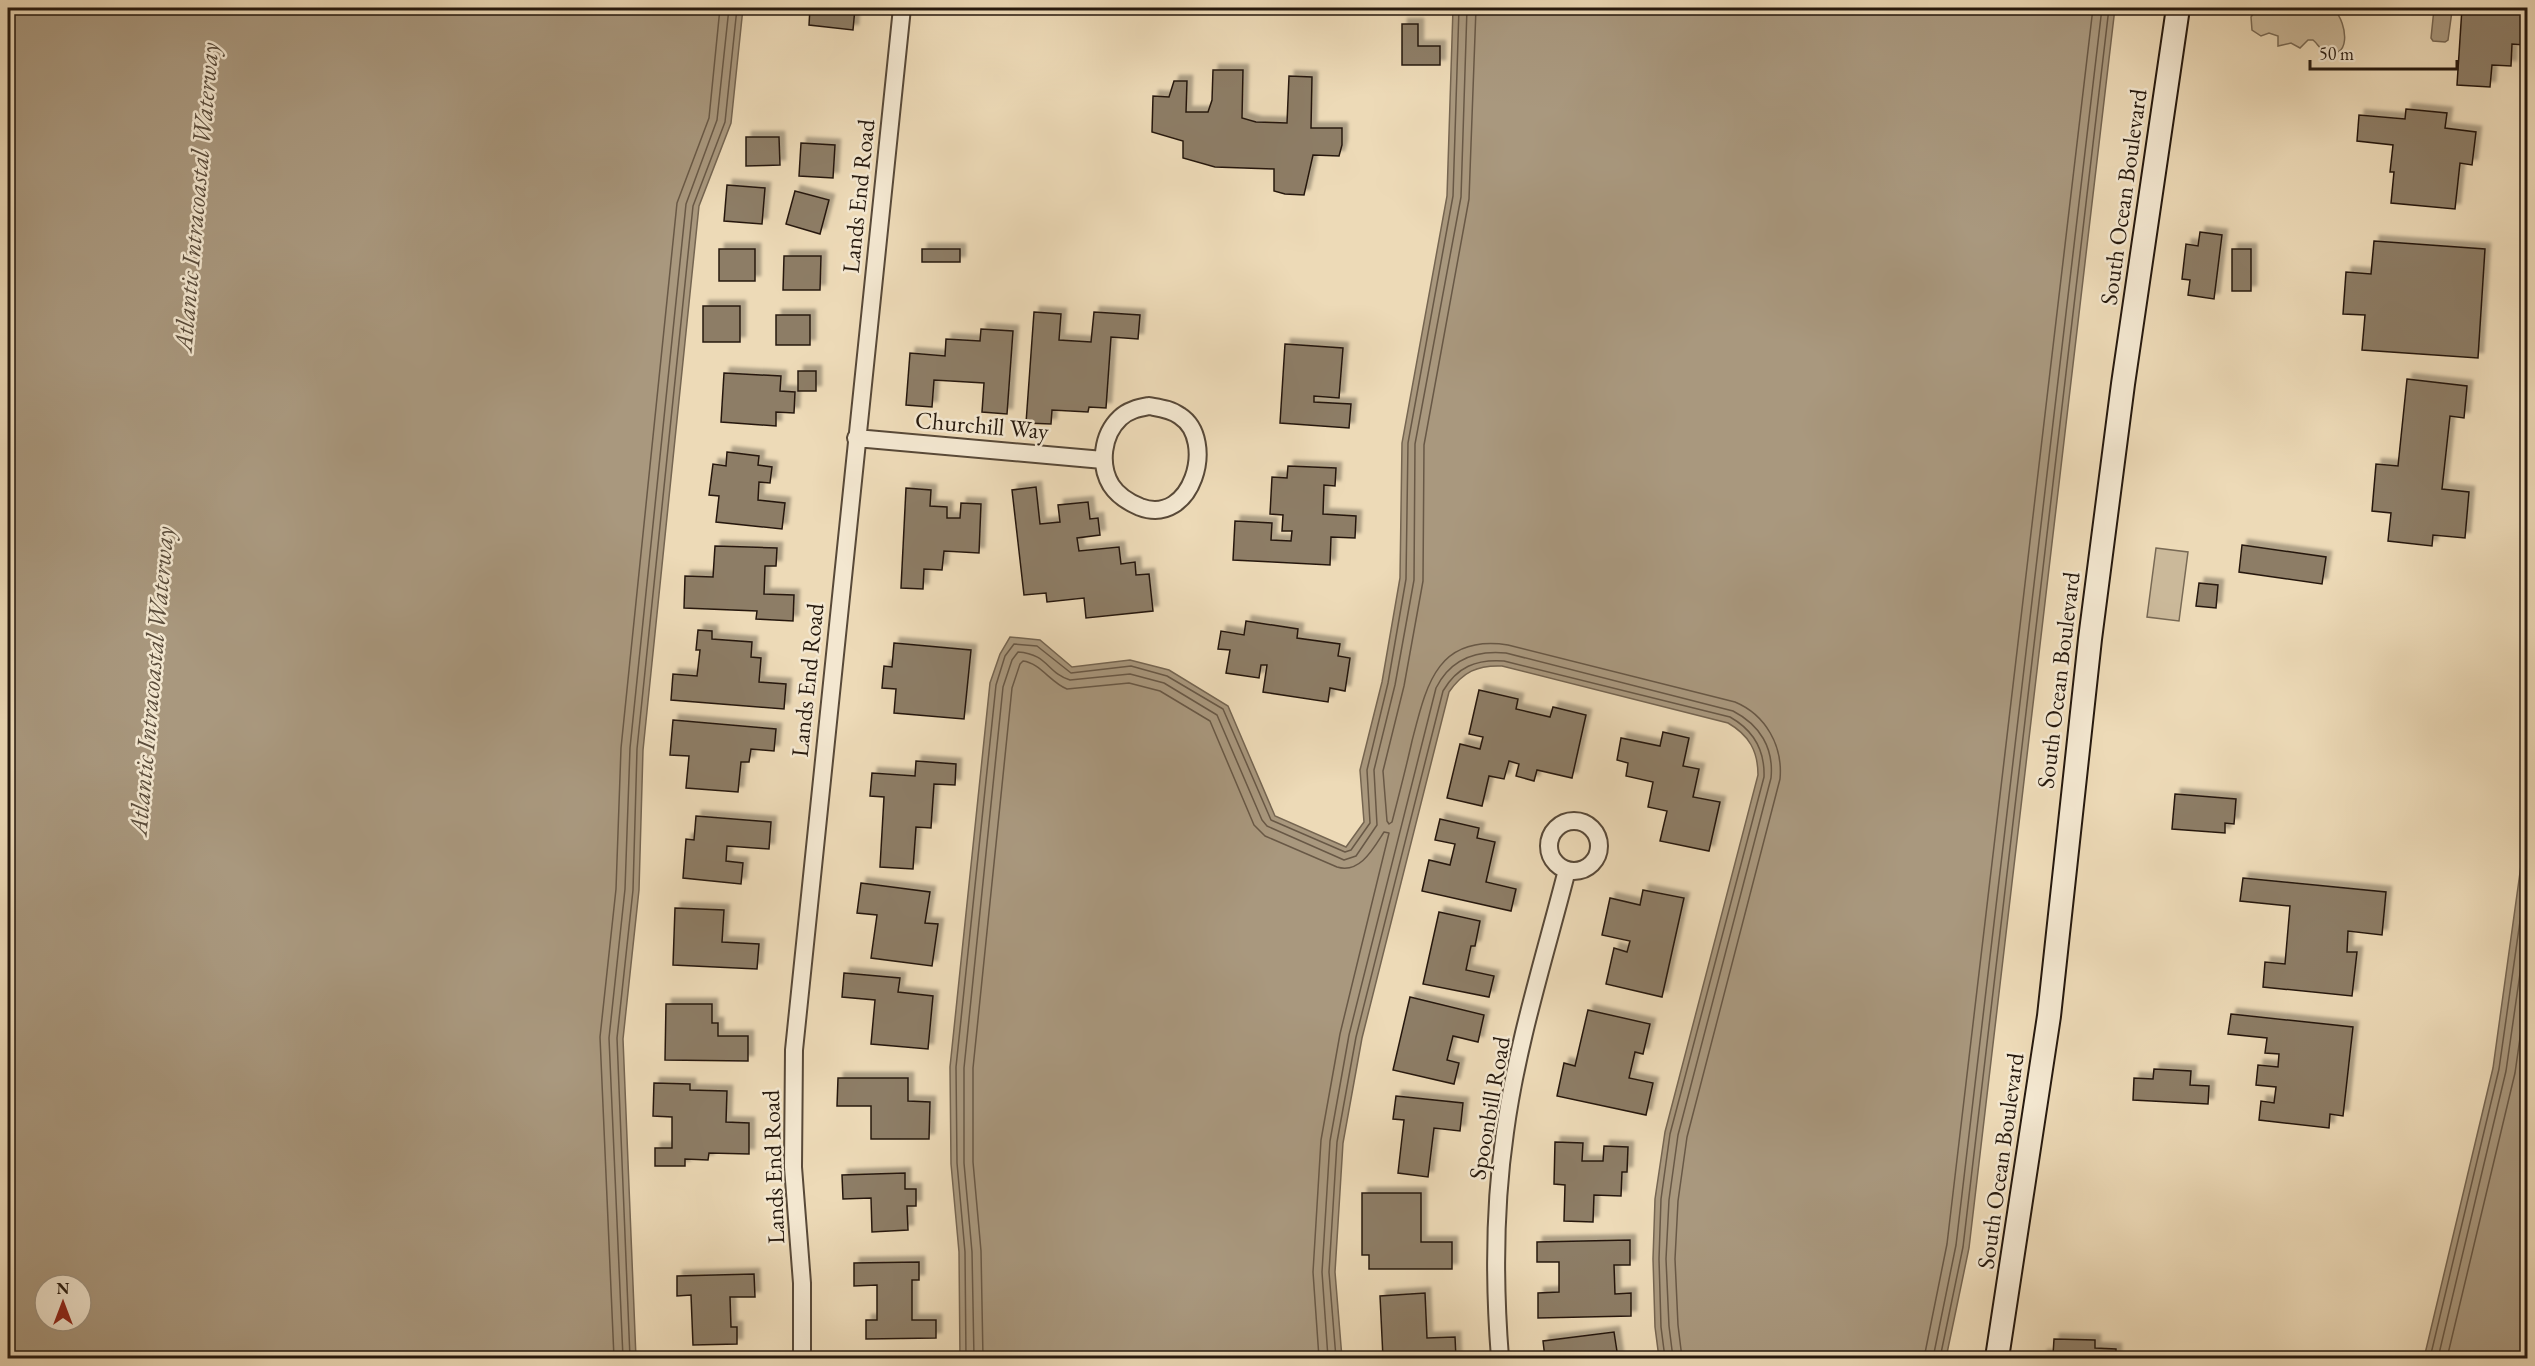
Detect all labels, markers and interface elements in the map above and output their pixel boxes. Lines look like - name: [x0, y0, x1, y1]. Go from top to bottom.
- scale bar: [2310, 33, 2457, 71]
- water label: Atlantic Intracoastal Waterway: [165, 41, 226, 355]
- text: 50 m: [2319, 42, 2354, 65]
- street label: South Ocean Boulevard: [2092, 86, 2154, 307]
- street label: Lands End Road: [835, 117, 882, 274]
- street label: Churchill Way: [914, 404, 1050, 446]
- water label: Atlantic Intracoastal Waterway: [120, 525, 181, 839]
- street label: South Ocean Boulevard: [2029, 569, 2087, 790]
- street label: Lands End Road: [784, 601, 831, 758]
- street label: Spoonbill Road: [1461, 1033, 1517, 1182]
- street label: South Ocean Boulevard: [1969, 1050, 2031, 1271]
- street label: Lands End Road: [755, 1088, 791, 1245]
- north arrow: [33, 1273, 93, 1333]
- text: N: [57, 1278, 70, 1299]

